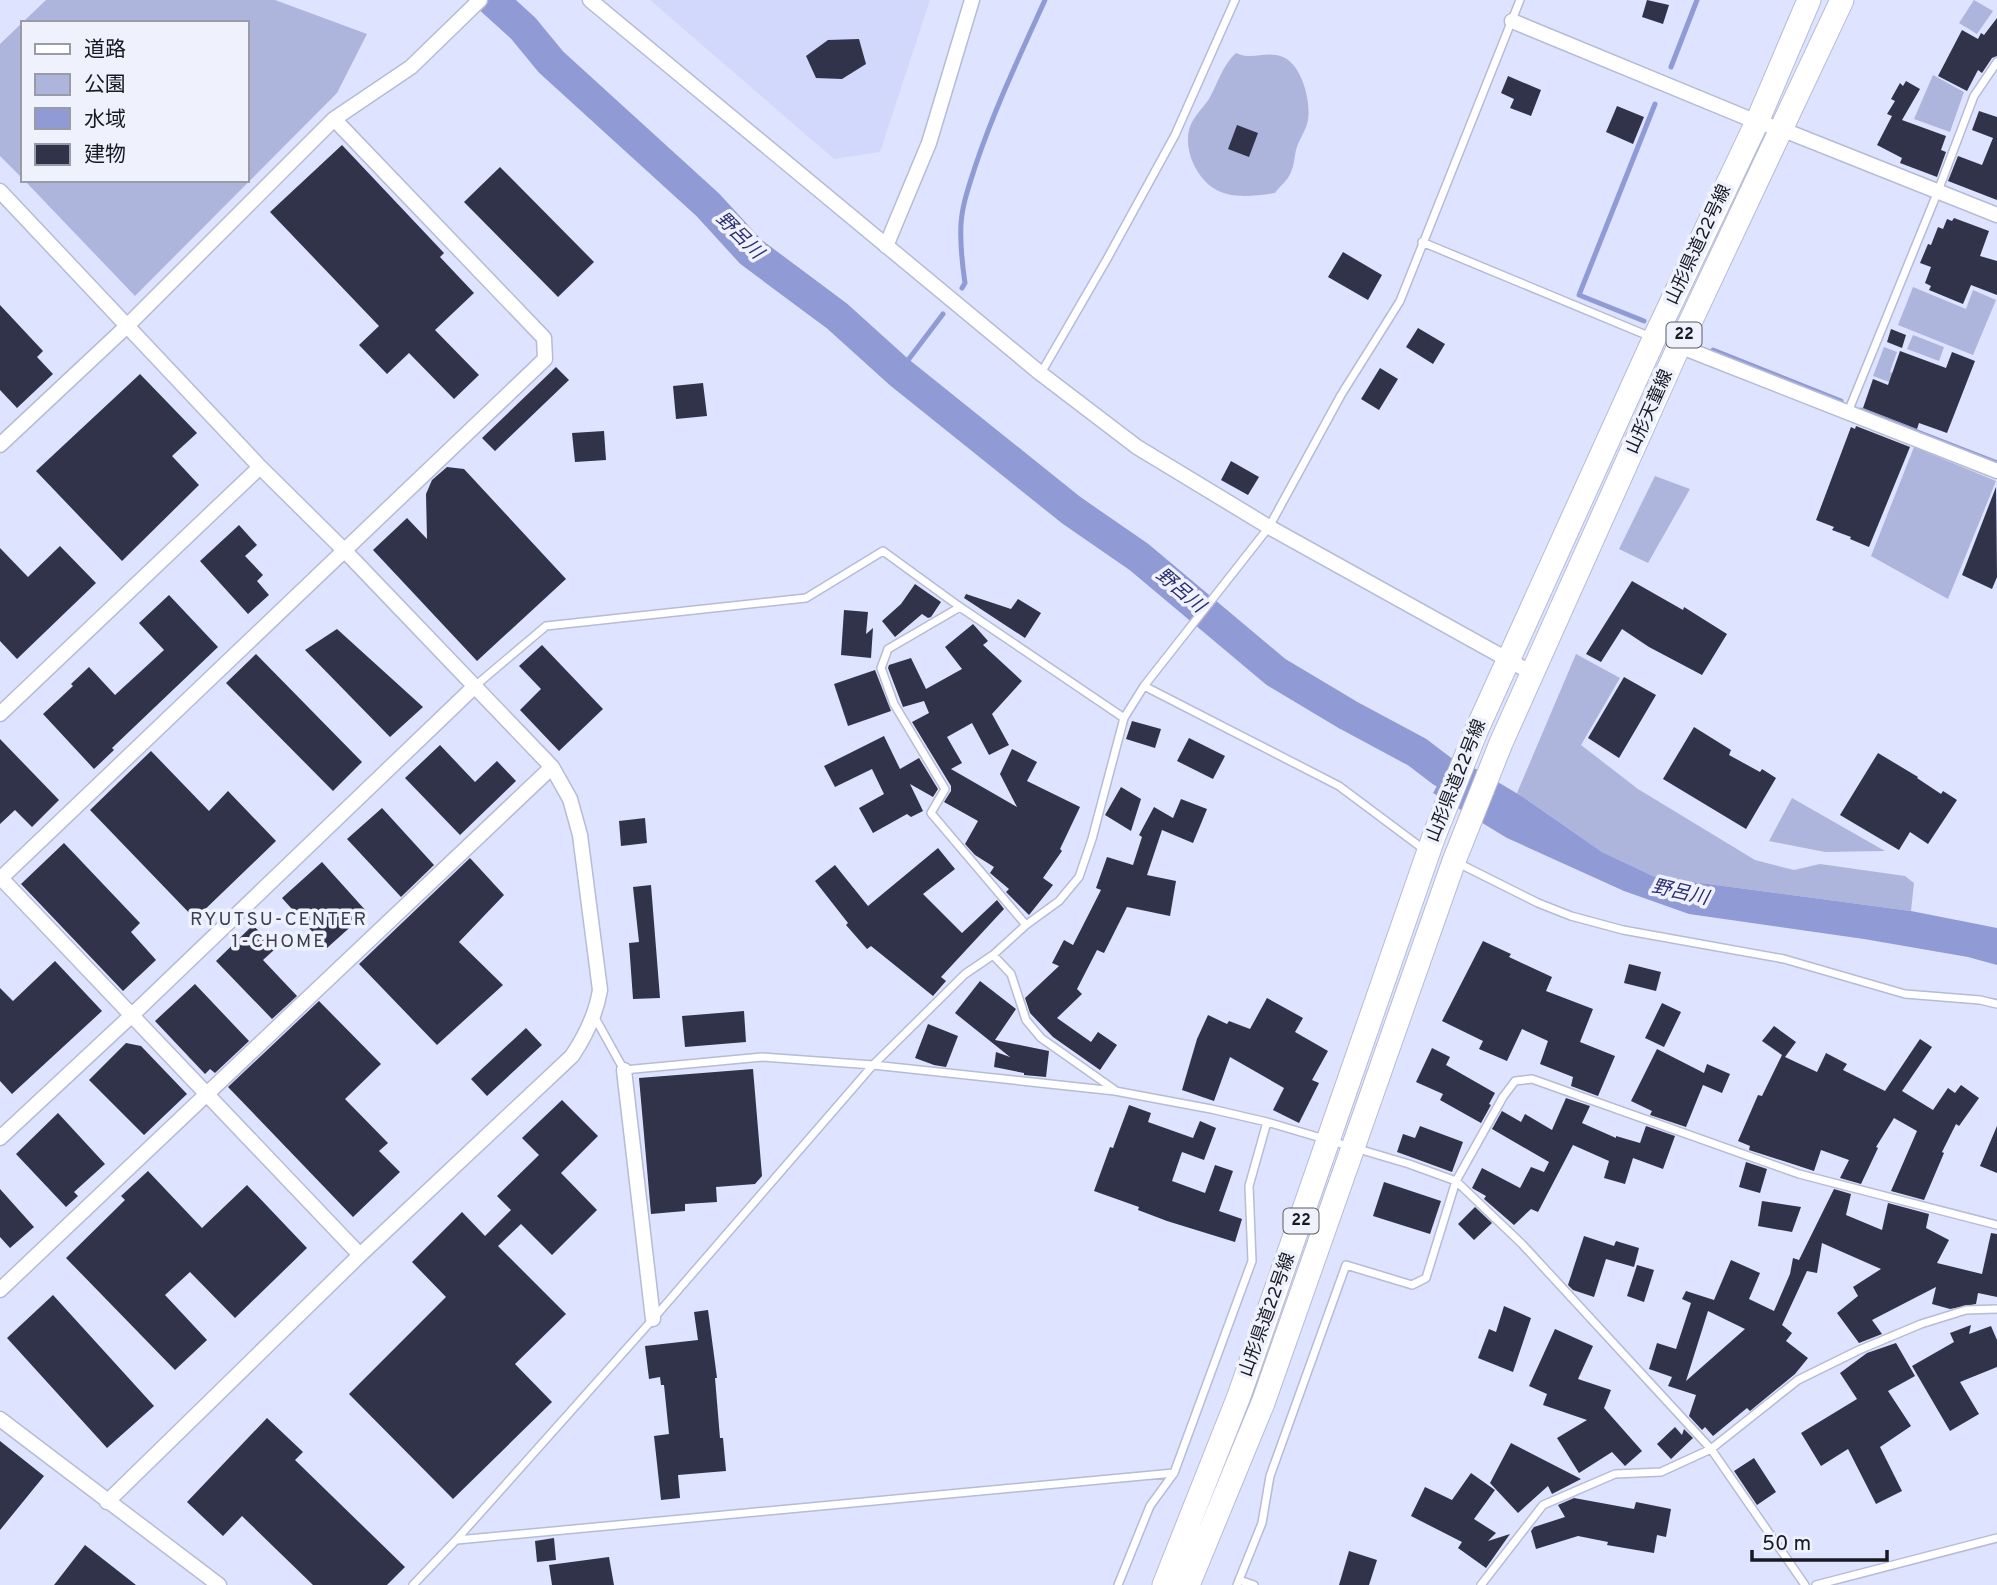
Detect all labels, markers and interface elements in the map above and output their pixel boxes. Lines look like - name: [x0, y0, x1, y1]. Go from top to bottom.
- legend: [21, 21, 248, 182]
- text: 道路: [84, 37, 126, 64]
- text: 公園: [84, 72, 126, 99]
- text: 水域: [84, 107, 126, 134]
- text: 建物: [84, 142, 126, 169]
- street label: 山形県道22号線: [1661, 181, 1737, 309]
- water label: 野呂川: [710, 207, 769, 266]
- road number: 22: [1666, 322, 1702, 348]
- street label: 山形天童線: [1621, 366, 1679, 458]
- water label: 野呂川: [1150, 563, 1211, 620]
- street label: 山形県道22号線: [1422, 716, 1492, 846]
- water label: 野呂川: [1650, 875, 1712, 912]
- district label: RYUTSU-CENTER 1-CHOME: [190, 908, 368, 954]
- road number: 22: [1284, 1208, 1318, 1233]
- street label: 山形県道22号線: [1235, 1250, 1301, 1380]
- scale bar: [1752, 1518, 1887, 1562]
- text: 50 m: [1762, 1531, 1811, 1558]

